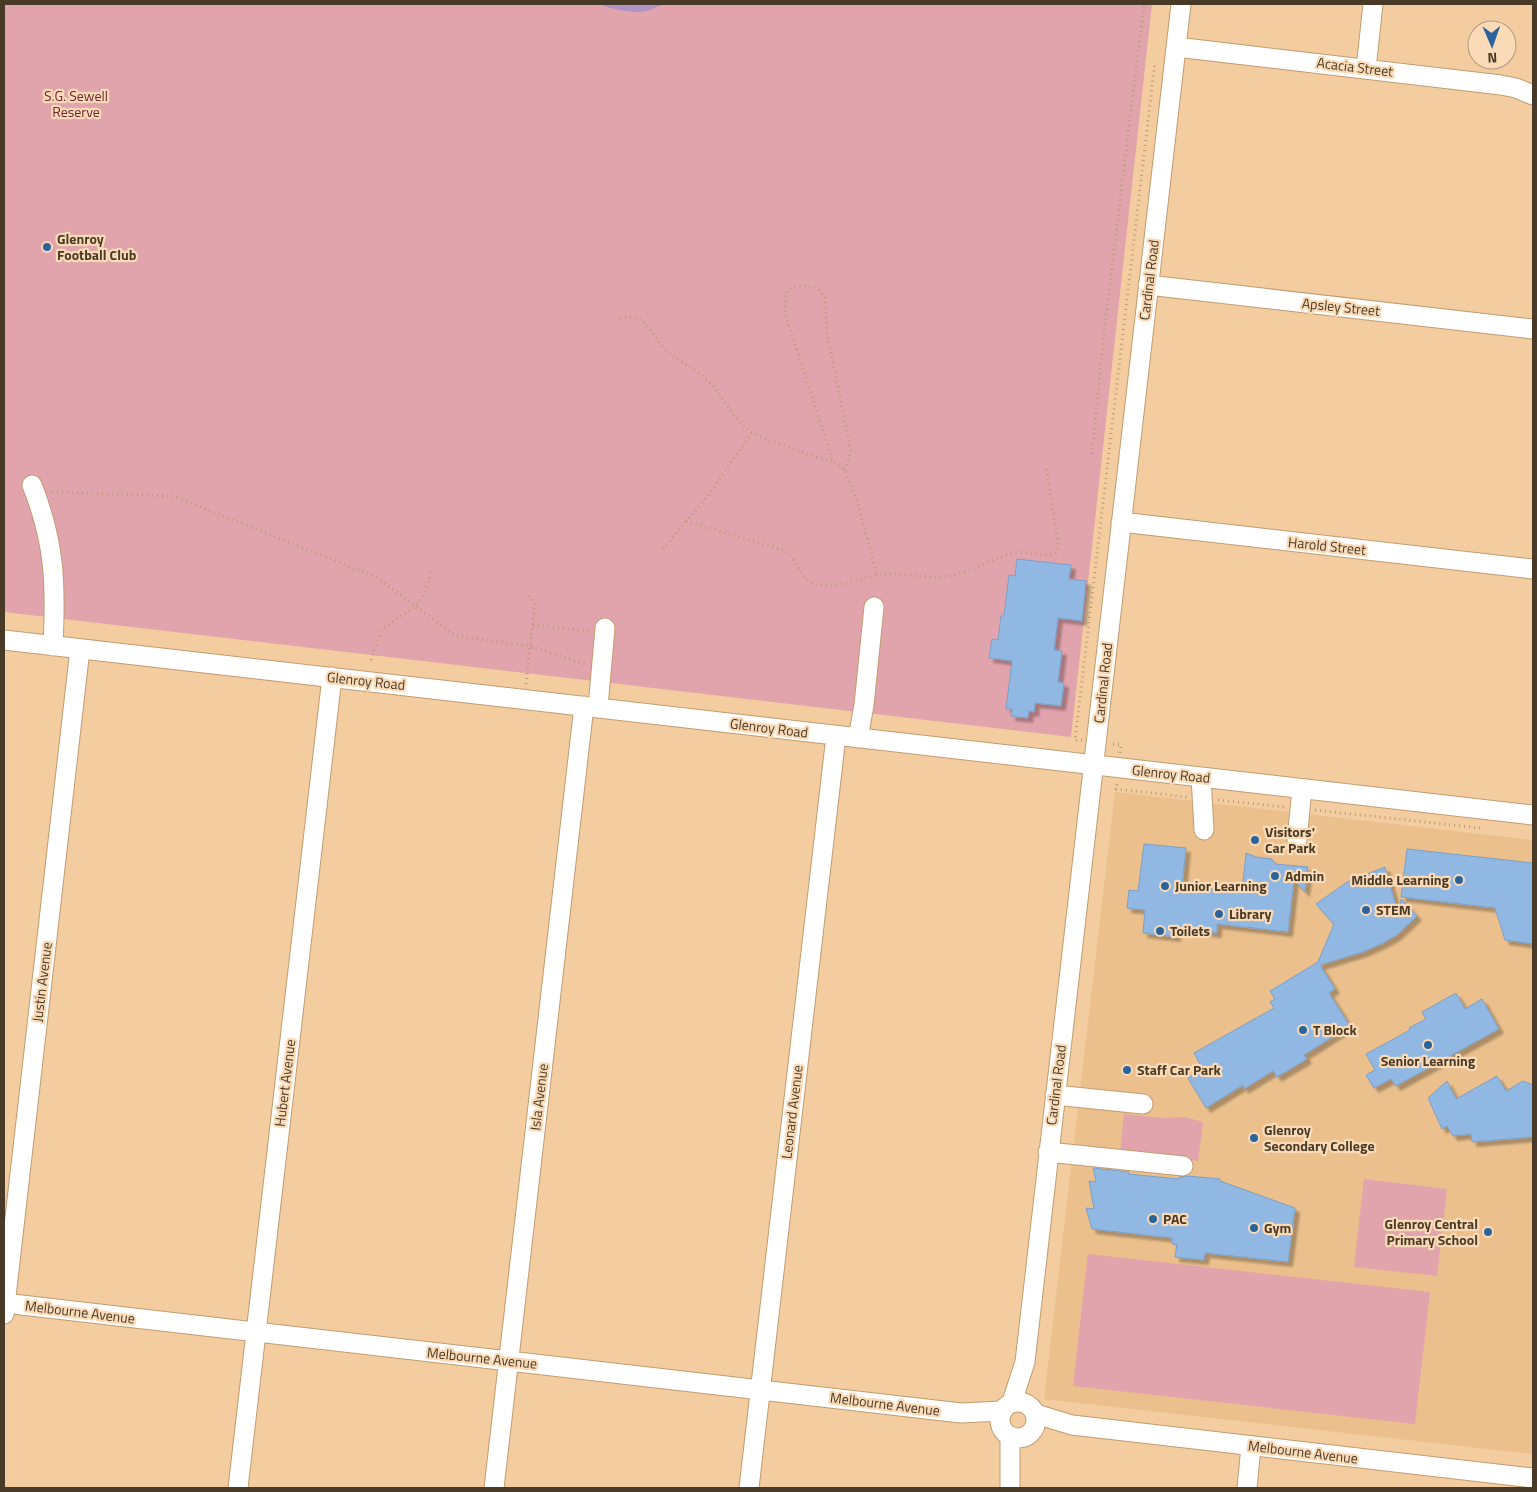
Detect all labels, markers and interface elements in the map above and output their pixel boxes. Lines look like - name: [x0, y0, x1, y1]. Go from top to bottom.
- north arrow: [1467, 20, 1517, 70]
- text: N: [1487, 48, 1498, 69]
- street label: Acacia Street: [1316, 51, 1395, 82]
- park label: S.G. Sewell Reserve: [44, 85, 108, 122]
- place label: Glenroy Football Club: [57, 228, 137, 265]
- street label: Cardinal Road: [1133, 239, 1164, 321]
- marker: Glenroy Football Club: [41, 241, 53, 253]
- street label: Apsley Street: [1301, 292, 1381, 321]
- street label: Harold Street: [1287, 531, 1367, 560]
- street label: Cardinal Road: [1088, 642, 1117, 724]
- street label: Glenroy Road: [326, 666, 406, 695]
- street label: Glenroy Road: [729, 712, 809, 743]
- street label: Glenroy Road: [1131, 759, 1211, 788]
- place label: Visitors' Car Park: [1265, 821, 1317, 858]
- marker: Visitors' Car Park: [1249, 834, 1261, 846]
- place label: Admin: [1285, 865, 1324, 886]
- place label: Middle Learning: [1351, 869, 1450, 890]
- marker: Admin: [1269, 870, 1281, 882]
- marker: Middle Learning: [1453, 874, 1465, 886]
- place label: Junior Learning: [1175, 875, 1267, 896]
- marker: Junior Learning: [1159, 880, 1171, 892]
- place label: STEM: [1376, 899, 1411, 920]
- place label: Library: [1229, 903, 1271, 924]
- marker: STEM: [1360, 904, 1372, 916]
- marker: Library: [1213, 908, 1225, 920]
- place label: Toilets: [1170, 920, 1210, 941]
- marker: Toilets: [1154, 925, 1166, 937]
- street label: Justin Avenue: [26, 941, 57, 1023]
- place label: T Block: [1313, 1019, 1357, 1040]
- marker: T Block: [1297, 1024, 1309, 1036]
- street label: Hubert Avenue: [269, 1038, 300, 1128]
- marker: Senior Learning: [1422, 1039, 1434, 1051]
- street label: Cardinal Road: [1040, 1044, 1071, 1126]
- place label: Senior Learning: [1381, 1050, 1476, 1071]
- place label: Staff Car Park: [1137, 1059, 1221, 1080]
- street label: Isla Avenue: [524, 1062, 553, 1132]
- street label: Leonard Avenue: [775, 1064, 808, 1160]
- marker: Staff Car Park: [1121, 1064, 1133, 1076]
- place label: Glenroy Secondary College: [1264, 1119, 1375, 1156]
- marker: Glenroy Secondary College: [1248, 1132, 1260, 1144]
- place label: PAC: [1163, 1208, 1187, 1229]
- marker: PAC: [1147, 1213, 1159, 1225]
- place label: Glenroy Central Primary School: [1385, 1213, 1478, 1250]
- place label: Gym: [1264, 1217, 1291, 1238]
- marker: Gym: [1248, 1222, 1260, 1234]
- marker: Glenroy Central Primary School: [1482, 1226, 1494, 1238]
- street label: Melbourne Avenue: [24, 1294, 136, 1329]
- street label: Melbourne Avenue: [426, 1341, 538, 1374]
- street label: Melbourne Avenue: [829, 1386, 941, 1421]
- street label: Melbourne Avenue: [1247, 1434, 1359, 1469]

